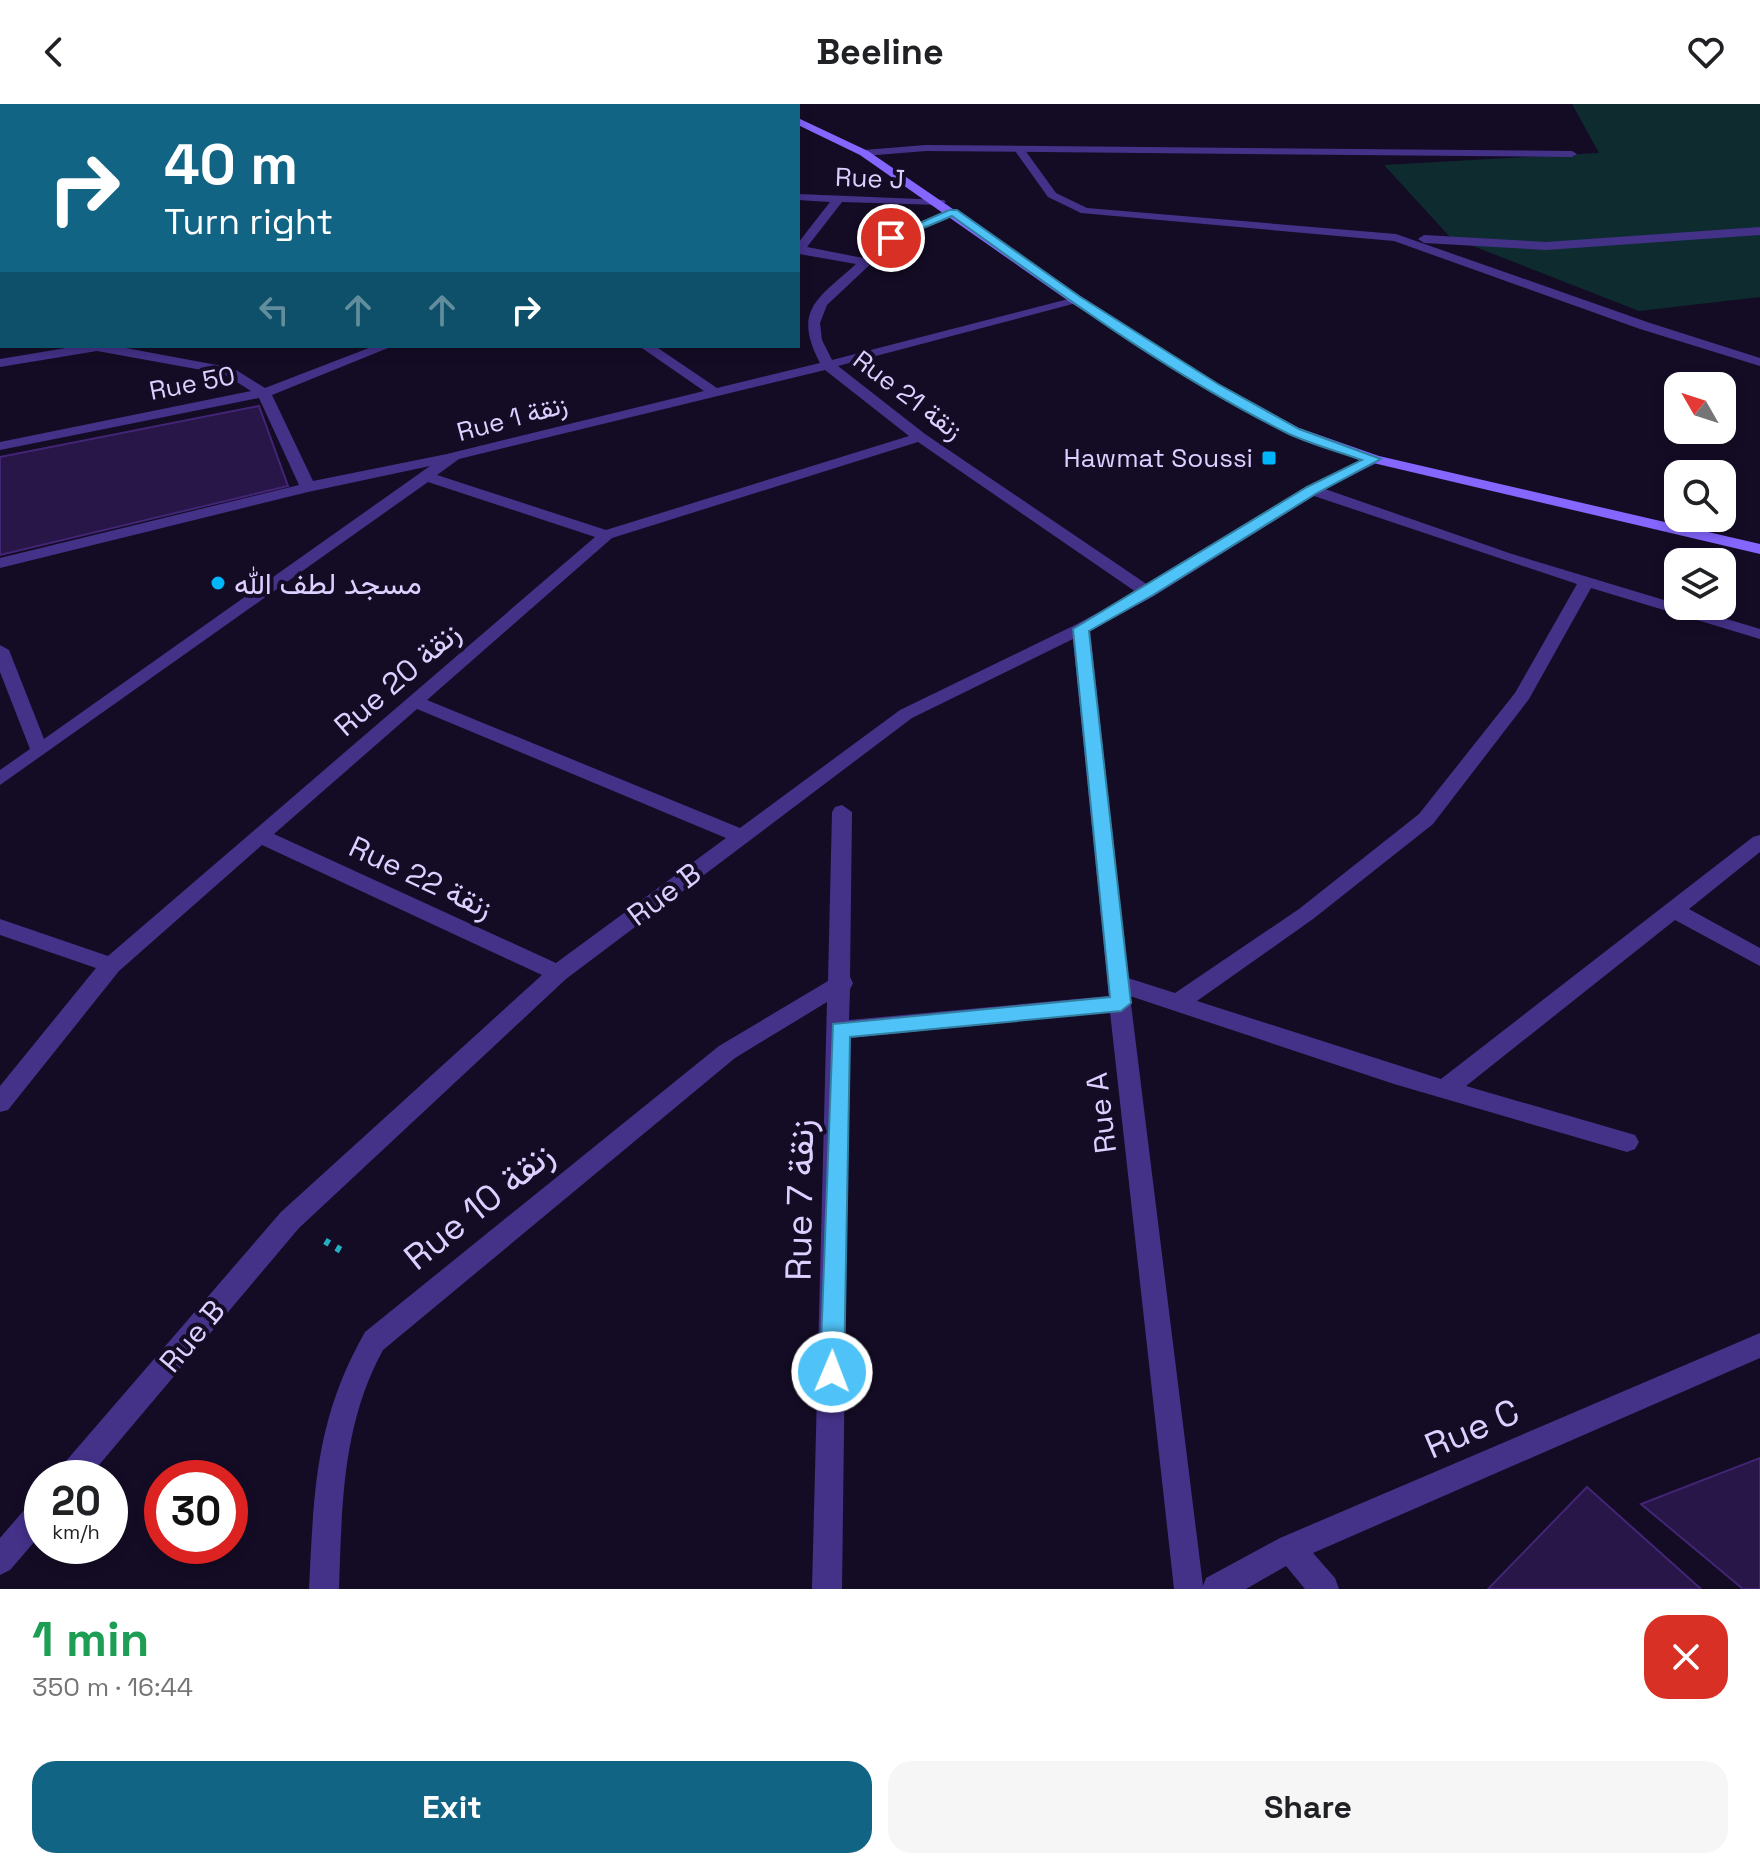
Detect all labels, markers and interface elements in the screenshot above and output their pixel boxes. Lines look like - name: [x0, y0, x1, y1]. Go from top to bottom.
- text: Beeline: [816, 29, 944, 75]
- icon: back: [32, 30, 76, 74]
- icon: heart: [1684, 30, 1728, 74]
- text: 40 m: [164, 129, 298, 200]
- icon: right: [32, 136, 136, 240]
- street label: Rue J: [835, 160, 905, 196]
- text: Turn right: [164, 199, 333, 245]
- pin: [857, 204, 925, 272]
- icon: arrive: [869, 216, 913, 260]
- icon: left: [252, 288, 296, 332]
- icon: ahead: [336, 288, 380, 332]
- icon: ahead: [420, 288, 464, 332]
- icon: right: [504, 288, 548, 332]
- street label: Rue 21 زنقة: [846, 343, 970, 447]
- street label: Rue 50: [146, 358, 238, 408]
- north arrow: [1664, 372, 1736, 444]
- map controls: [1664, 372, 1736, 620]
- street label: Rue 1 زنقة: [453, 387, 571, 449]
- place label: Hawmat Soussi: [1064, 441, 1253, 475]
- marker: Hawmat Soussi: [1260, 449, 1278, 467]
- button: search: [1664, 460, 1736, 532]
- button: layers: [1664, 548, 1736, 620]
- place label: مسجد لطف الله: [234, 564, 422, 603]
- marker: مسجد لطف الله: [209, 574, 227, 592]
- street label: Rue 20 زنقة: [326, 613, 468, 745]
- street label: Rue 22 زنقة: [343, 827, 499, 927]
- street label: Rue B: [619, 854, 709, 934]
- street label: Rue A: [1077, 1070, 1125, 1156]
- street label: Rue 7 زنقة: [776, 1119, 824, 1281]
- street label: Rue 10 زنقة: [395, 1132, 563, 1280]
- street label: Rue B: [151, 1292, 233, 1380]
- position arrow: [790, 1330, 874, 1414]
- street label: Rue C: [1418, 1389, 1526, 1469]
- speed limit sign: 30: [144, 1460, 248, 1564]
- text: 20: [51, 1476, 101, 1527]
- text: km/h: [52, 1519, 100, 1545]
- text: 1 min: [32, 1609, 149, 1670]
- button: close: [1644, 1615, 1728, 1699]
- text: 350 m · 16:44: [32, 1670, 193, 1704]
- button: Exit: [32, 1761, 872, 1853]
- button: Share: [888, 1761, 1728, 1853]

